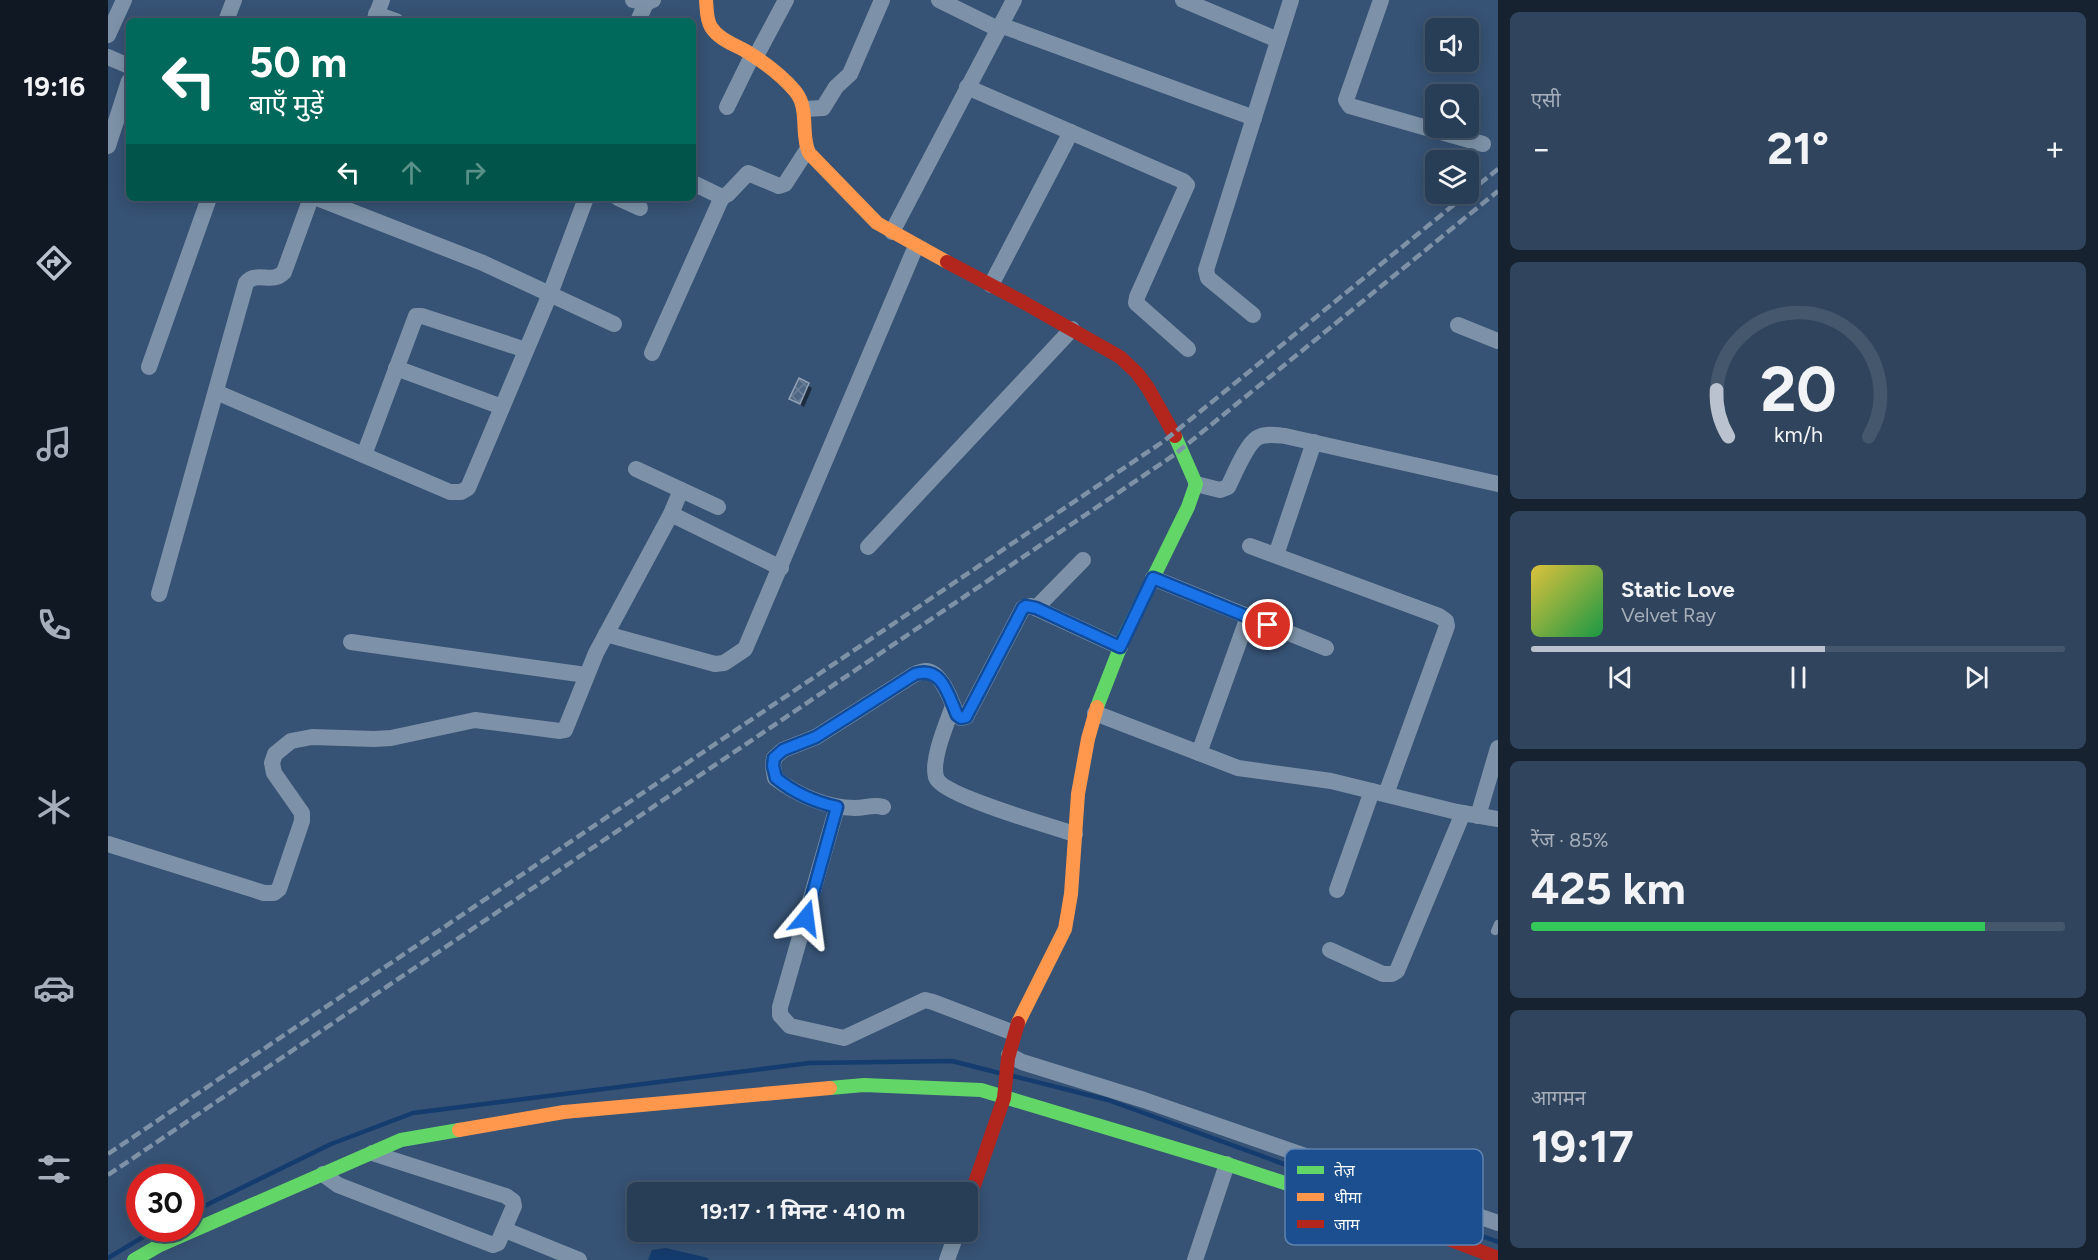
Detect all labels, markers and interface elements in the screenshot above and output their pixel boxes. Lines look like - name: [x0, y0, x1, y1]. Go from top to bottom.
- map controls: [1425, 18, 1479, 204]
- button: sound: [1425, 18, 1479, 72]
- text: 50 m: [249, 37, 347, 88]
- icon: left: [150, 42, 228, 120]
- text: 19:16: [23, 70, 85, 103]
- button: search: [1425, 84, 1479, 138]
- text: बाएँ मुड़ें: [249, 88, 324, 121]
- text: एसी: [1531, 88, 1561, 112]
- text: 21°: [1767, 121, 1829, 175]
- text: −: [1531, 129, 1552, 168]
- text: +: [2044, 129, 2065, 168]
- button: layers: [1425, 150, 1479, 204]
- icon: left: [332, 156, 365, 189]
- icon: ahead: [395, 156, 428, 189]
- icon: right: [458, 156, 491, 189]
- icon: directions: [33, 242, 75, 284]
- text: 20: [1760, 353, 1836, 428]
- icon: music: [33, 423, 75, 465]
- text: km/h: [1774, 423, 1822, 448]
- text: Static Love: [1621, 576, 1735, 603]
- pin: [1242, 599, 1293, 650]
- text: Velvet Ray: [1621, 603, 1716, 627]
- icon: phone: [33, 604, 75, 646]
- icon: arrive: [1251, 608, 1284, 641]
- icon: previous: [1604, 661, 1637, 694]
- icon: pause: [1782, 661, 1815, 694]
- icon: next: [1960, 661, 1993, 694]
- icon: climate: [33, 786, 75, 828]
- text: रेंज · 85%: [1531, 828, 1608, 852]
- text: 425 km: [1531, 861, 1686, 915]
- position arrow: [774, 886, 838, 950]
- icon: car: [33, 967, 75, 1009]
- text: आगमन: [1531, 1086, 1586, 1110]
- text: 19:17: [1531, 1119, 1634, 1173]
- icon: filters: [33, 1148, 75, 1190]
- legend: [1285, 1149, 1483, 1245]
- text: तेज़: [1334, 1161, 1356, 1180]
- speed limit sign: 30: [126, 1164, 204, 1242]
- text: धीमा: [1334, 1188, 1363, 1207]
- text: 19:17 · 1 मिनट · 410 m: [700, 1198, 905, 1225]
- text: जाम: [1334, 1215, 1360, 1234]

